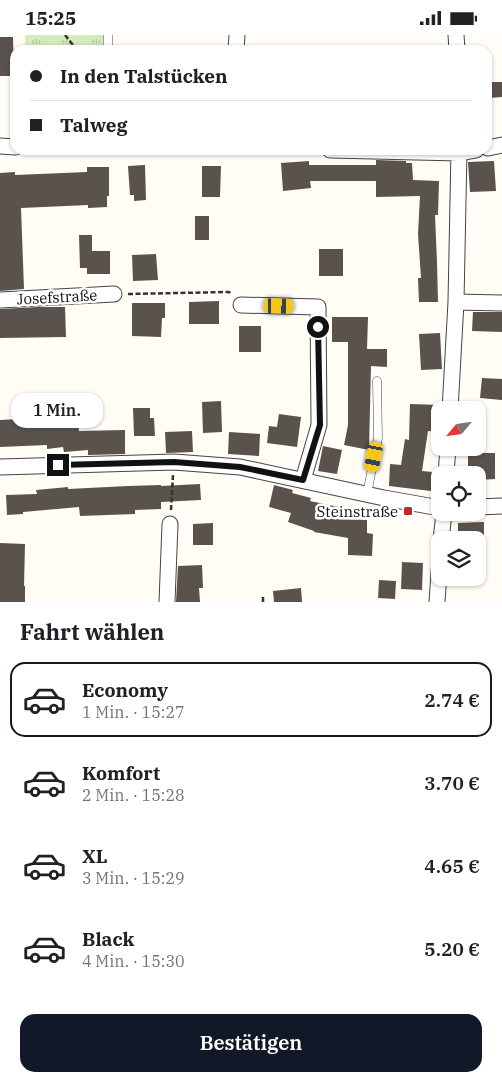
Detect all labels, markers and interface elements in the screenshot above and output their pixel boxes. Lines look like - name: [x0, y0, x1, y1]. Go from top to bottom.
- text: 15:25: [25, 6, 76, 30]
- text: In den Talstücken: [60, 64, 228, 88]
- text: Talweg: [60, 113, 128, 137]
- street label: Josefstraße: [16, 285, 98, 309]
- car: [263, 298, 294, 314]
- route start: [307, 316, 329, 338]
- callout: 1 Min.: [12, 393, 104, 427]
- text: 1 Min.: [33, 400, 81, 420]
- north arrow: [431, 401, 486, 456]
- map controls: [431, 401, 486, 586]
- car: [363, 441, 384, 473]
- route end: [47, 454, 69, 476]
- button: locate: [431, 466, 486, 521]
- place label: Steinstraße: [317, 502, 398, 521]
- marker: Steinstraße: [402, 505, 414, 517]
- button: layers: [431, 531, 486, 586]
- text: Fahrt wählen: [20, 617, 164, 646]
- icon: car: [22, 677, 67, 722]
- text: Economy: [82, 678, 168, 702]
- text: 2.74 €: [424, 688, 480, 712]
- text: 1 Min. · 15:27: [82, 702, 185, 722]
- icon: car: [22, 760, 67, 805]
- text: Komfort: [82, 761, 160, 785]
- text: 3.70 €: [424, 771, 480, 795]
- text: 2 Min. · 15:28: [82, 785, 185, 805]
- icon: car: [22, 843, 67, 888]
- text: XL: [82, 844, 108, 868]
- text: 4.65 €: [424, 854, 480, 878]
- text: 3 Min. · 15:29: [82, 868, 185, 888]
- icon: car: [22, 926, 67, 971]
- text: Black: [82, 927, 134, 951]
- text: 5.20 €: [424, 937, 480, 961]
- text: 4 Min. · 15:30: [82, 951, 185, 971]
- button: Bestätigen: [20, 1014, 482, 1072]

